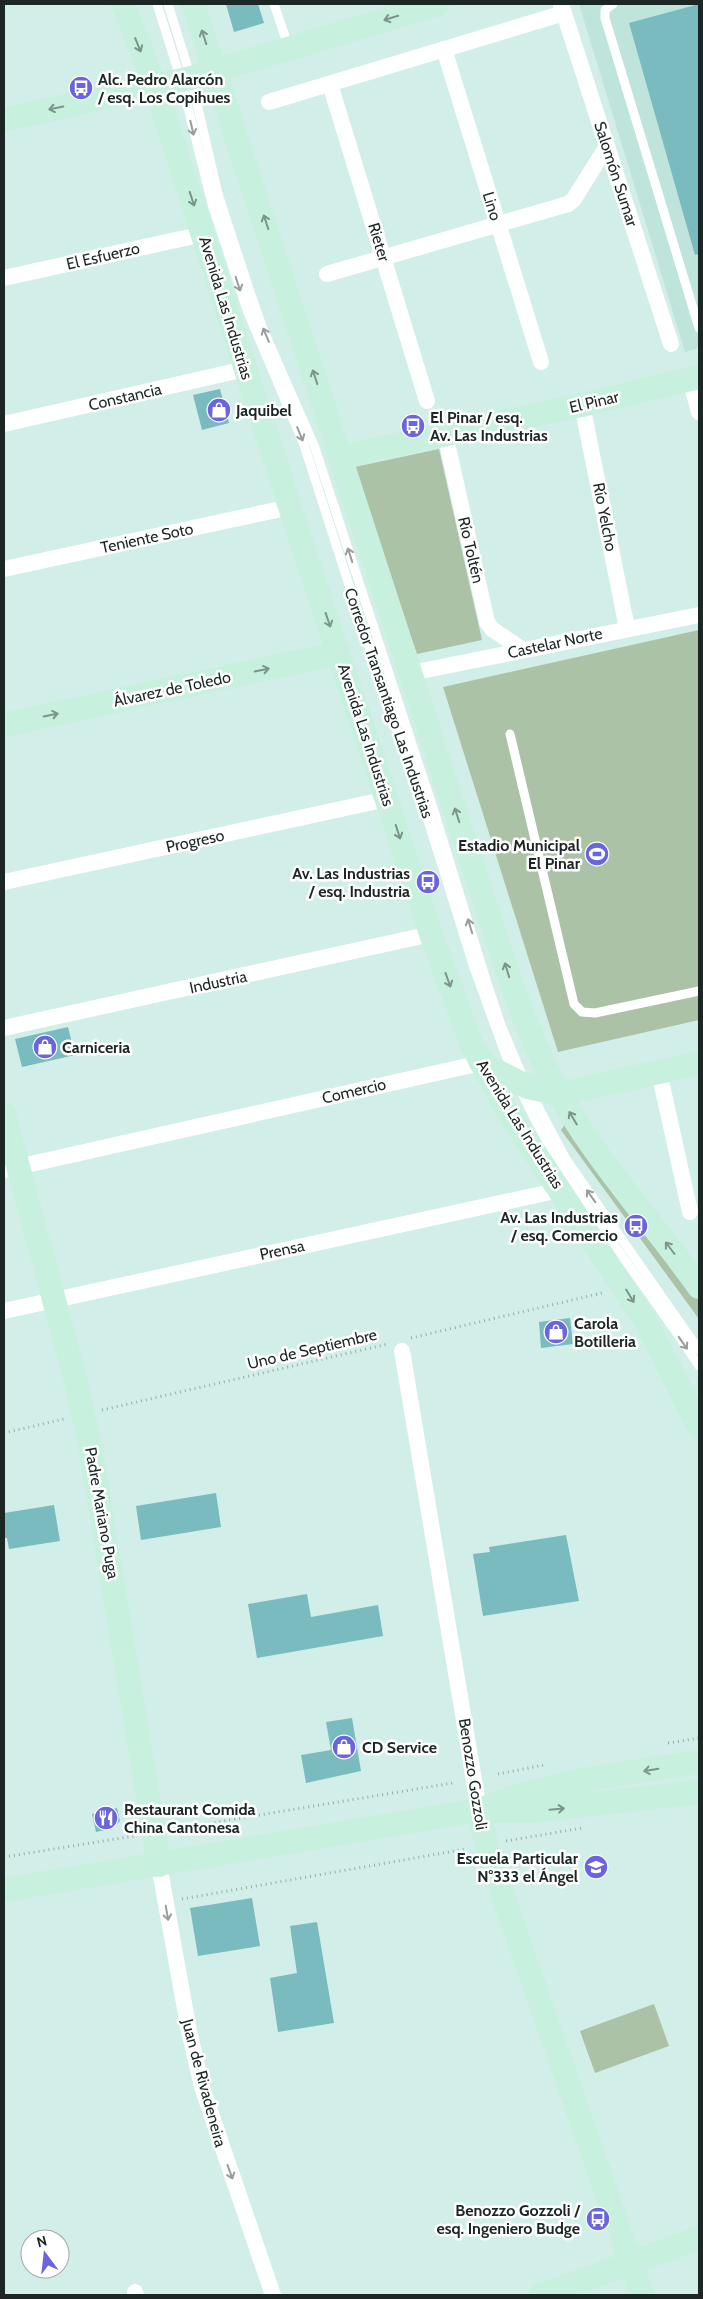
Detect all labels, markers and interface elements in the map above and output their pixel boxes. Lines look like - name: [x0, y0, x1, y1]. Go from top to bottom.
- one-way arrow: [384, 14, 400, 23]
- one-way arrow: [198, 30, 208, 46]
- one-way arrow: [134, 37, 144, 52]
- place label: Alc. Pedro Alarcón / esq. Los Copihues: [97, 70, 231, 107]
- bus stop icon: Alc. Pedro Alarcón / esq. Los Copihues: [68, 75, 94, 101]
- one-way arrow: [49, 104, 65, 113]
- one-way arrow: [188, 119, 197, 135]
- street label: Salomón Sumar: [590, 119, 642, 230]
- street label: Lino: [479, 189, 505, 223]
- one-way arrow: [187, 191, 197, 207]
- one-way arrow: [260, 215, 270, 231]
- street label: Rieter: [364, 220, 394, 265]
- street label: Avenida Las Industrias: [195, 234, 257, 382]
- street label: El Esfuerzo: [64, 238, 142, 274]
- one-way arrow: [234, 275, 244, 291]
- one-way arrow: [261, 328, 271, 343]
- one-way arrow: [310, 369, 320, 385]
- street label: Constancia: [87, 379, 164, 415]
- street label: El Pinar: [567, 387, 622, 417]
- shop icon: Jaquibel: [206, 397, 232, 423]
- place label: Jaquibel: [235, 401, 292, 420]
- place label: El Pinar / esq. Av. Las Industrias: [430, 408, 548, 445]
- bus stop icon: El Pinar / esq. Av. Las Industrias: [400, 413, 426, 439]
- one-way arrow: [295, 426, 305, 441]
- street label: Río Yelcho: [589, 481, 621, 553]
- street label: Río Toltén: [454, 515, 488, 585]
- street label: Teniente Soto: [99, 519, 195, 557]
- one-way arrow: [345, 548, 354, 563]
- street label: Corredor Transantiago Las Industrias: [341, 585, 438, 821]
- one-way arrow: [324, 612, 333, 627]
- street label: Castelar Norte: [506, 624, 604, 662]
- street label: Avenida Las Industrias: [334, 661, 398, 809]
- one-way arrow: [253, 665, 269, 674]
- street label: Álvarez de Toledo: [112, 667, 233, 711]
- one-way arrow: [43, 710, 59, 719]
- one-way arrow: [452, 808, 461, 823]
- one-way arrow: [394, 824, 403, 840]
- street label: Progreso: [164, 826, 226, 856]
- place label: Estadio Municipal El Pinar: [458, 836, 581, 873]
- sports icon: Estadio Municipal El Pinar: [584, 841, 610, 867]
- place label: Av. Las Industrias / esq. Industria: [292, 864, 410, 901]
- bus stop icon: Av. Las Industrias / esq. Industria: [415, 869, 441, 895]
- one-way arrow: [464, 918, 474, 934]
- one-way arrow: [501, 962, 511, 978]
- street label: Industria: [188, 967, 249, 997]
- one-way arrow: [444, 972, 453, 988]
- shop icon: Carniceria: [32, 1034, 58, 1060]
- place label: Carniceria: [62, 1038, 130, 1057]
- street label: Avenida Las Industrias: [473, 1056, 568, 1192]
- street label: Comercio: [320, 1074, 388, 1108]
- one-way arrow: [568, 1111, 578, 1125]
- one-way arrow: [586, 1189, 596, 1203]
- place label: Av. Las Industrias / esq. Comercio: [500, 1208, 618, 1245]
- bus stop icon: Av. Las Industrias / esq. Comercio: [623, 1213, 649, 1239]
- street label: Prensa: [258, 1236, 306, 1264]
- one-way arrow: [665, 1242, 676, 1255]
- one-way arrow: [625, 1288, 635, 1302]
- place label: Carola Botilleria: [574, 1314, 636, 1351]
- shop icon: Carola Botilleria: [543, 1319, 569, 1345]
- street label: Uno de Septiembre: [245, 1325, 379, 1373]
- one-way arrow: [678, 1336, 689, 1350]
- street label: Padre Mariano Puga: [81, 1446, 123, 1581]
- street label: Benozzo Gozzoli: [455, 1717, 491, 1831]
- shop icon: CD Service: [331, 1734, 357, 1760]
- place label: CD Service: [362, 1738, 437, 1757]
- one-way arrow: [644, 1765, 660, 1775]
- place label: Restaurant Comida China Cantonesa: [124, 1800, 256, 1837]
- one-way arrow: [549, 1804, 565, 1814]
- restaurant icon: Restaurant Comida China Cantonesa: [93, 1805, 119, 1831]
- place label: Escuela Particular N°333 el Ángel: [457, 1849, 579, 1886]
- school or university icon: Escuela Particular N°333 el Ángel: [583, 1854, 609, 1880]
- one-way arrow: [163, 1904, 173, 1920]
- street label: Juan de Rivadeneira: [178, 2016, 230, 2149]
- one-way arrow: [226, 2164, 235, 2180]
- place label: Benozzo Gozzoli / esq. Ingeniero Budge: [436, 2201, 581, 2238]
- bus stop icon: Benozzo Gozzoli / esq. Ingeniero Budge: [585, 2206, 611, 2232]
- north arrow: [20, 2229, 70, 2279]
- text: N: [35, 2231, 49, 2251]

